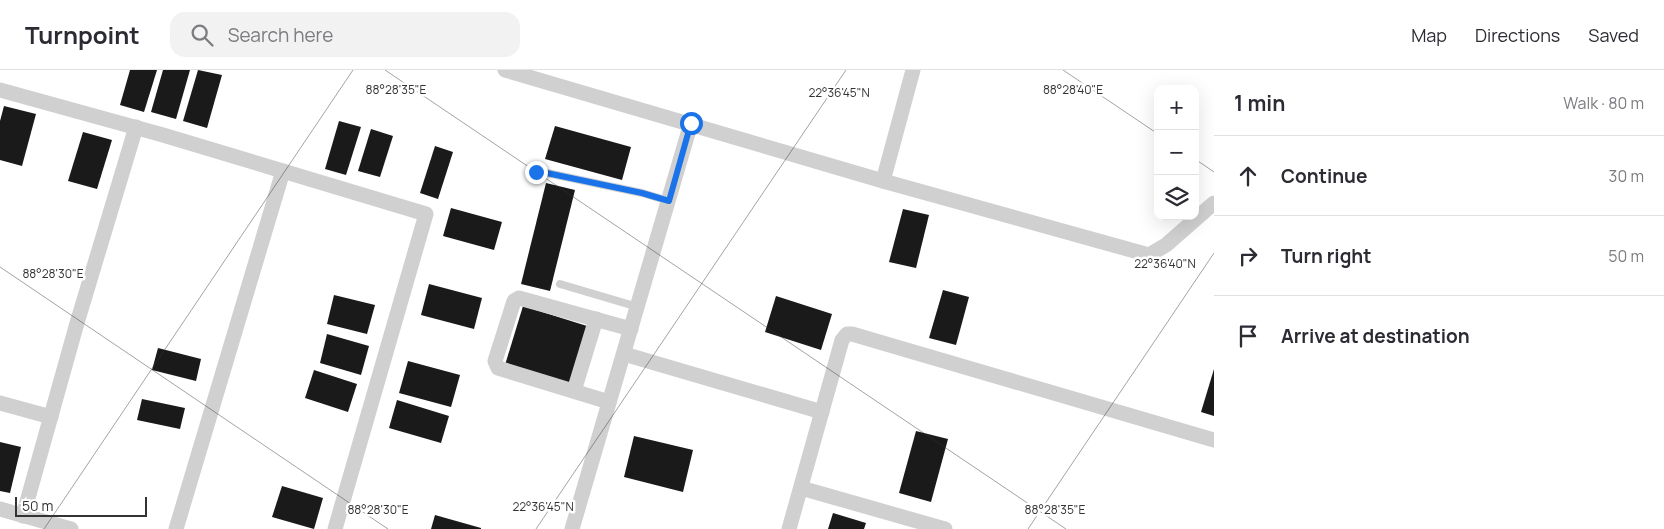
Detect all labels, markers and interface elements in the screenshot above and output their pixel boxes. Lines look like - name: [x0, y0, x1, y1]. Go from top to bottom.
- search box: [170, 12, 520, 57]
- text: Turnpoint: [25, 18, 140, 51]
- icon: search: [188, 21, 216, 49]
- text: Search here: [228, 22, 333, 48]
- text: Map: [1411, 23, 1447, 47]
- text: Directions: [1475, 23, 1560, 47]
- text: Saved: [1588, 23, 1639, 47]
- text: 88°28'35"E: [366, 81, 427, 98]
- text: 88°28'40"E: [1043, 81, 1103, 98]
- text: 22°36'45"N: [808, 84, 870, 101]
- map controls: [1154, 85, 1199, 220]
- button: +: [1154, 85, 1199, 130]
- text: 1 min: [1234, 89, 1285, 117]
- text: Walk · 80 m: [1563, 92, 1644, 114]
- route start: [680, 112, 703, 135]
- button: −: [1154, 130, 1199, 175]
- route end: [525, 161, 548, 184]
- icon: ahead: [1234, 162, 1262, 190]
- text: Continue: [1281, 163, 1367, 189]
- text: 30 m: [1609, 165, 1644, 187]
- button: layers: [1154, 175, 1199, 220]
- icon: right: [1234, 242, 1262, 270]
- text: Turn right: [1281, 243, 1371, 269]
- text: 50 m: [1608, 245, 1644, 267]
- text: 22°36'40"N: [1134, 255, 1196, 272]
- text: 88°28'30"E: [22, 265, 84, 282]
- icon: arrive: [1234, 322, 1262, 350]
- text: Arrive at destination: [1281, 323, 1470, 349]
- scale bar: [15, 494, 148, 517]
- text: 50 m: [22, 496, 53, 515]
- text: 22°36'45"N: [512, 498, 574, 515]
- text: 88°28'30"E: [347, 501, 409, 518]
- text: 88°28'35"E: [1025, 501, 1086, 518]

